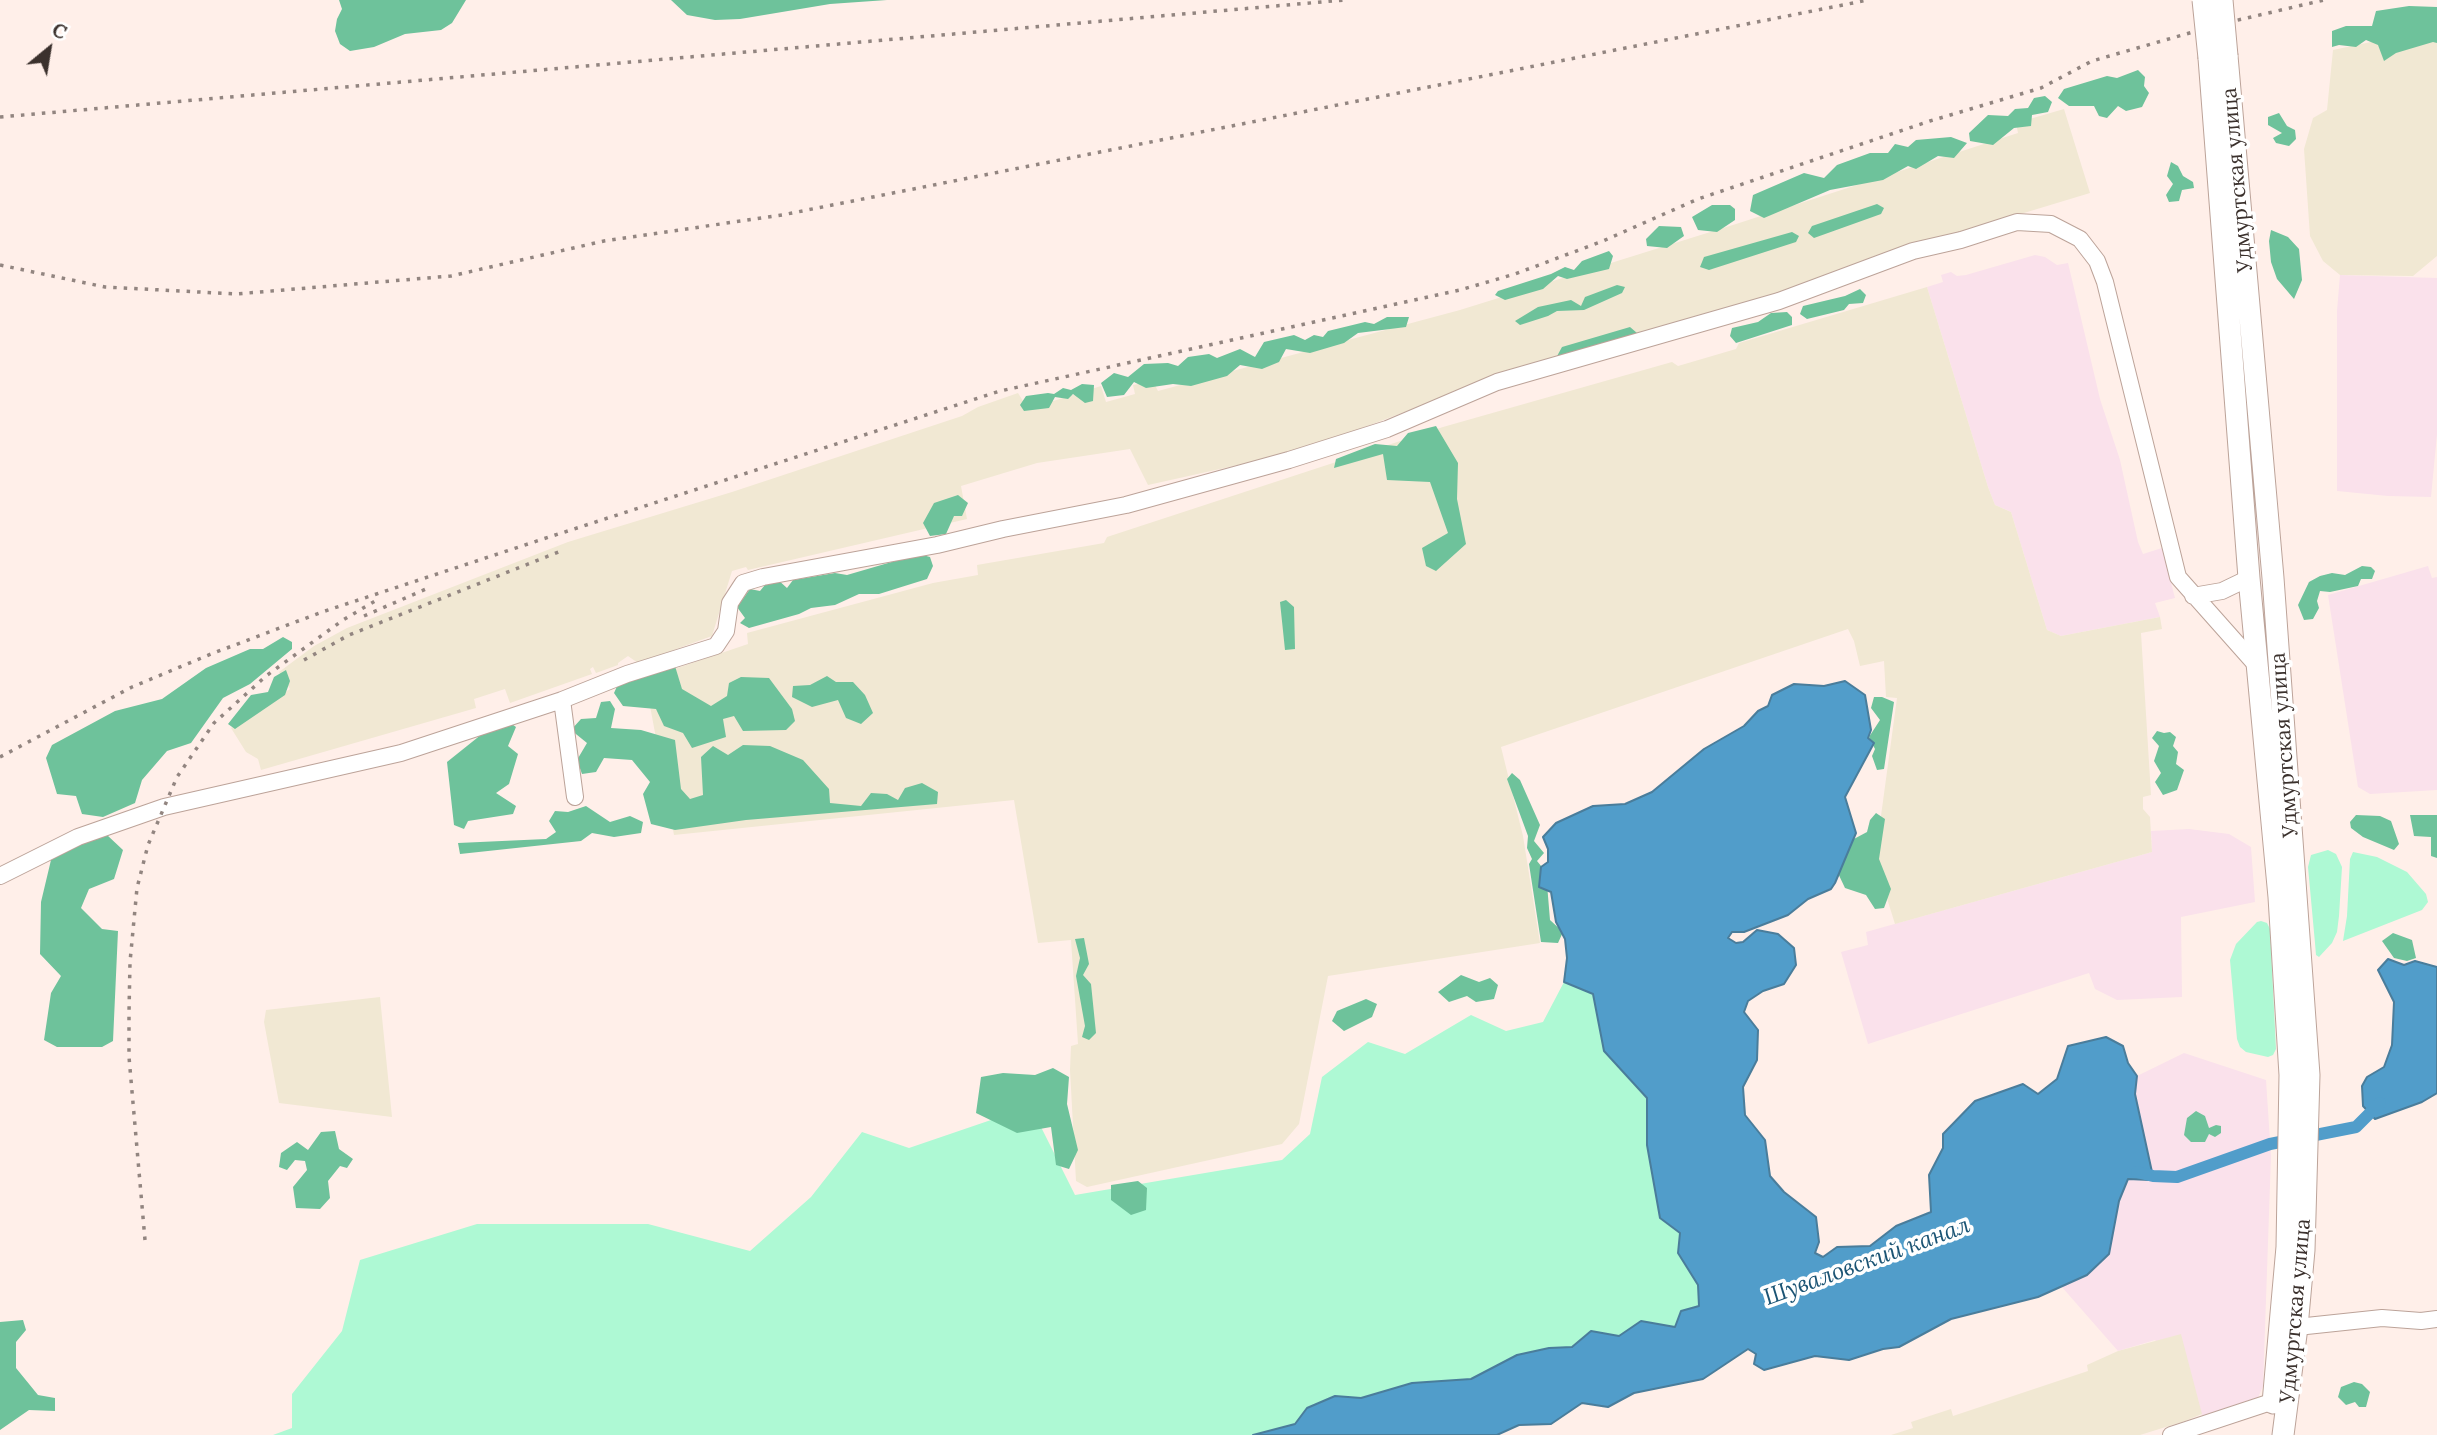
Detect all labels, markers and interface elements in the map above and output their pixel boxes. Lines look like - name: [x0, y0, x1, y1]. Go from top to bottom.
- north arrow: [14, 14, 84, 84]
- text: С: [48, 17, 71, 44]
- street label: Удмуртская улица: [2217, 87, 2259, 273]
- street label: Удмуртская улица: [2266, 652, 2304, 838]
- water label: Шуваловский канал: [1760, 1212, 1974, 1312]
- street label: Удмуртская улица: [2275, 1218, 2317, 1404]

